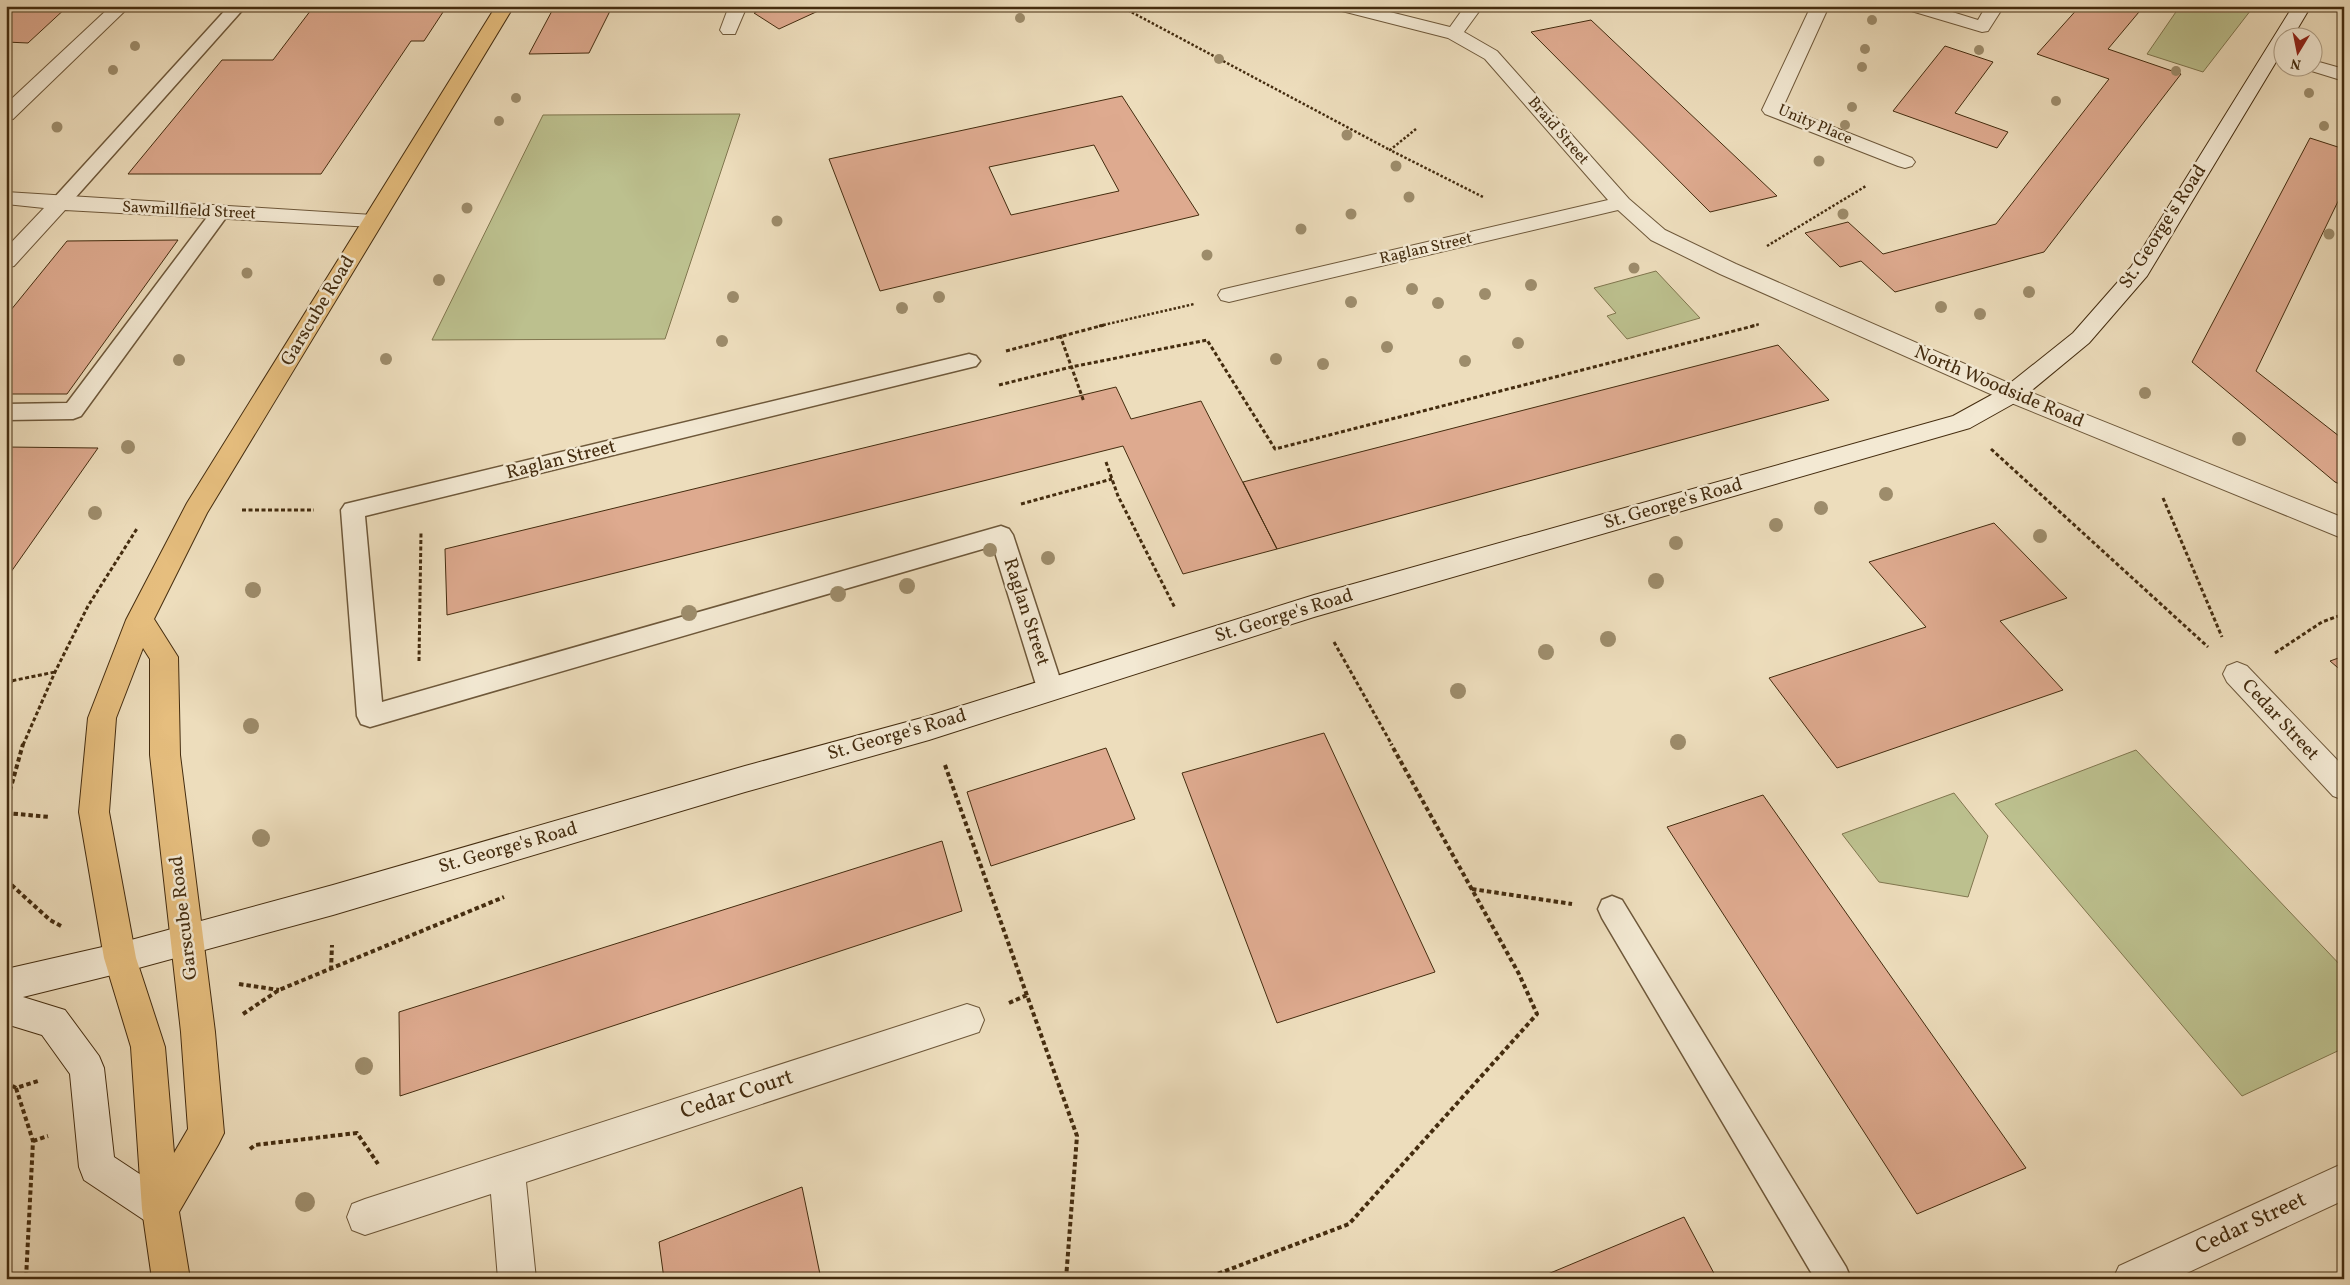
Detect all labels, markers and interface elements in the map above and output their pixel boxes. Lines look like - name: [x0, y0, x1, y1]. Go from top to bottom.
- north arrow: [2272, 28, 2322, 78]
- text: N: [2289, 53, 2303, 74]
- street label: Braid Street: [1522, 92, 1594, 170]
- street label: Unity Place: [1774, 99, 1856, 151]
- street label: St. George's Road: [2113, 160, 2213, 294]
- street label: Sawmillfield Street: [122, 197, 257, 226]
- street label: Raglan Street: [1377, 228, 1475, 270]
- street label: Garscube Road: [275, 251, 361, 371]
- street label: North Woodside Road: [1910, 339, 2088, 435]
- street label: Raglan Street: [503, 434, 619, 486]
- street label: St. George's Road: [1601, 472, 1745, 536]
- street label: Raglan Street: [996, 555, 1056, 670]
- street label: St. George's Road: [1212, 583, 1356, 649]
- street label: Cedar Street: [2235, 673, 2325, 767]
- street label: St. George's Road: [825, 703, 969, 767]
- street label: St. George's Road: [436, 816, 580, 880]
- street label: Garscube Road: [163, 854, 205, 982]
- street label: Cedar Court: [676, 1062, 798, 1128]
- street label: Cedar Street: [2190, 1185, 2312, 1263]

